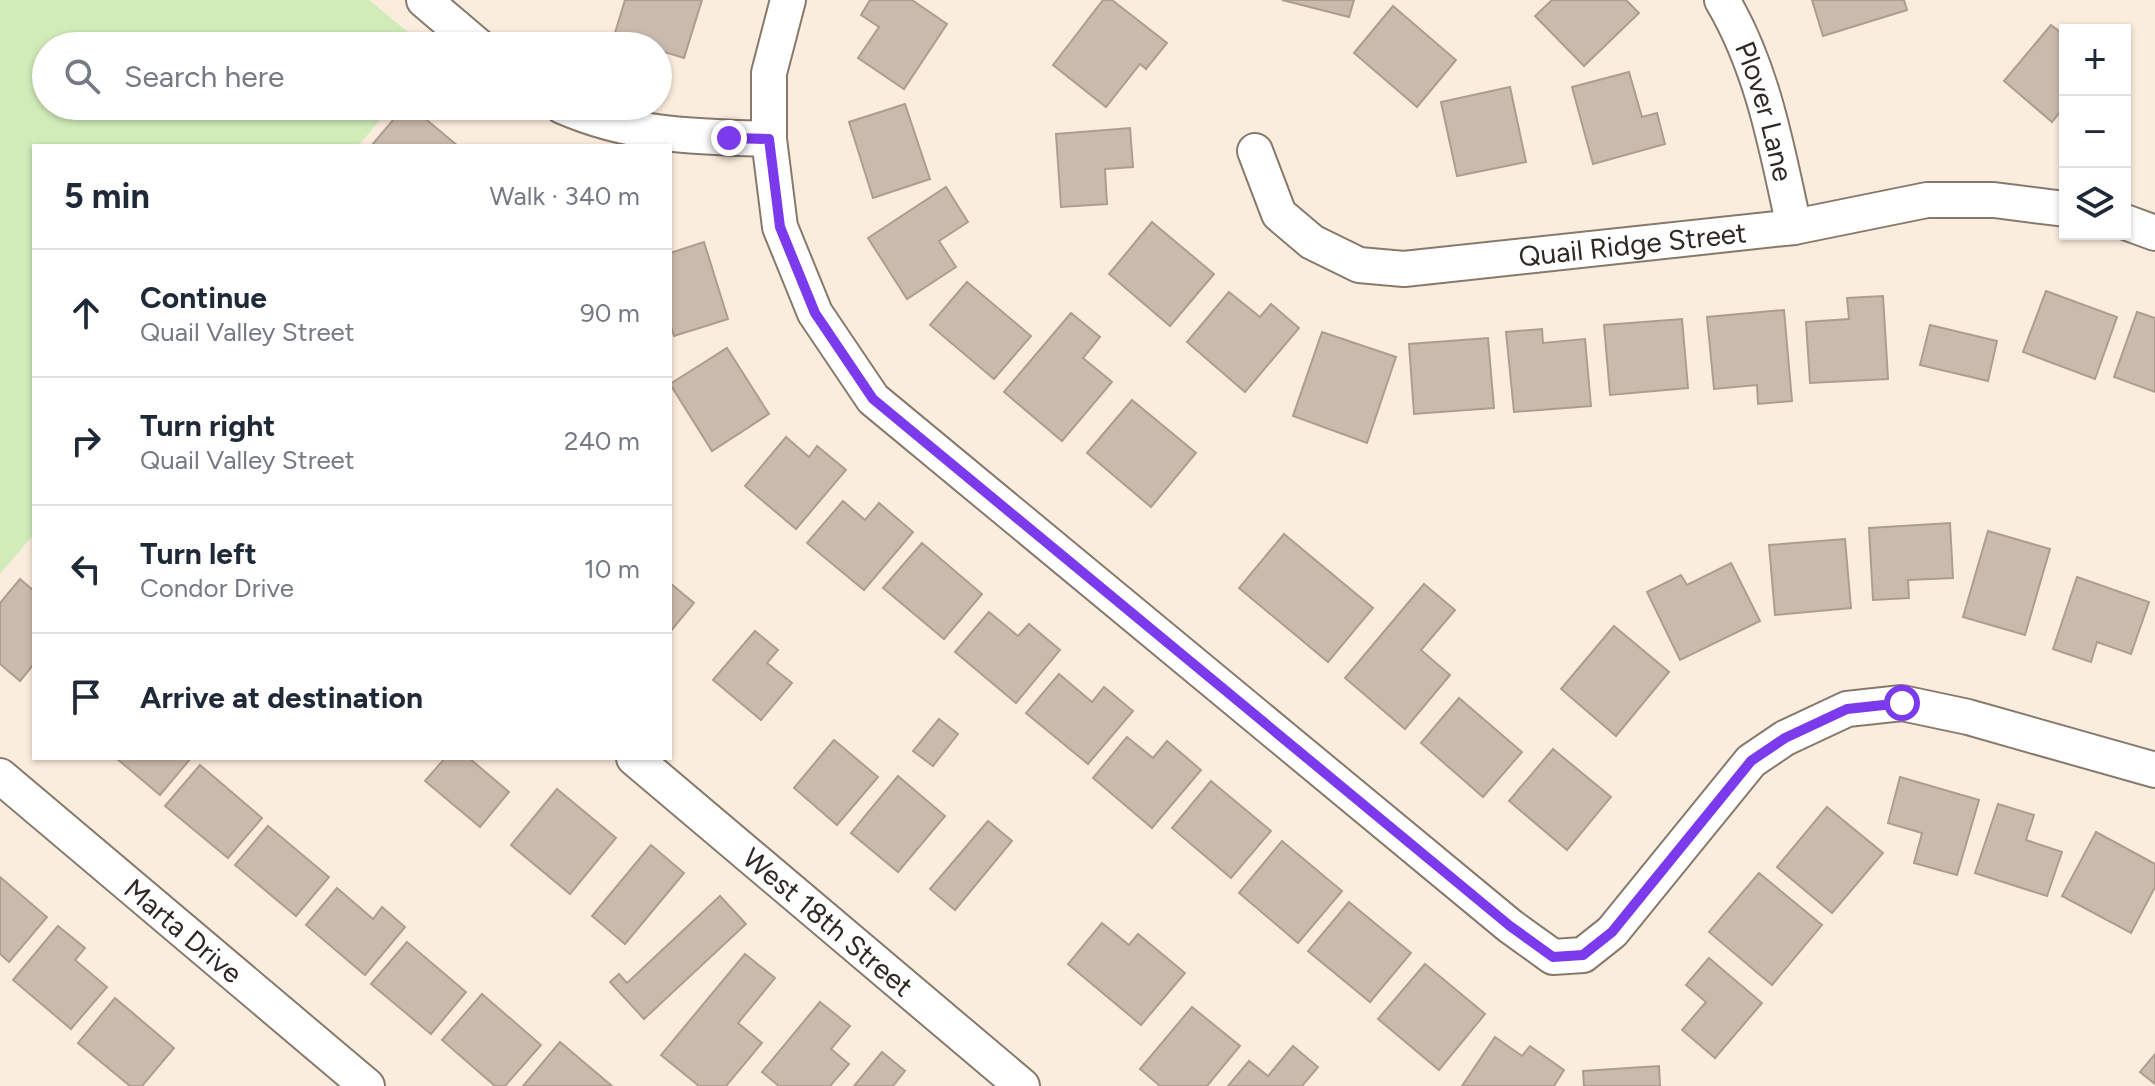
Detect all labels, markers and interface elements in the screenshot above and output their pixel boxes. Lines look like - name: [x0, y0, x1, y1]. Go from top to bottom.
- map controls: [2059, 24, 2131, 240]
- button: +: [2059, 24, 2131, 96]
- search box: [32, 32, 672, 120]
- street label: Plover Lane: [1728, 36, 1801, 184]
- icon: search: [60, 54, 104, 98]
- text: Search here: [124, 58, 284, 95]
- button: −: [2059, 96, 2131, 168]
- route end: [711, 120, 747, 156]
- button: layers: [2059, 168, 2131, 240]
- text: 5 min: [64, 176, 150, 217]
- text: Walk · 340 m: [490, 180, 640, 212]
- street label: Quail Ridge Street: [1517, 215, 1748, 274]
- text: Continue: [140, 279, 267, 316]
- icon: ahead: [64, 291, 108, 335]
- text: 90 m: [580, 297, 640, 329]
- text: Quail Valley Street: [140, 316, 355, 348]
- text: Turn right: [140, 407, 275, 444]
- icon: right: [64, 419, 108, 463]
- text: 240 m: [564, 425, 640, 457]
- text: Quail Valley Street: [140, 444, 355, 476]
- text: Turn left: [140, 535, 257, 572]
- icon: left: [64, 547, 108, 591]
- text: 10 m: [584, 553, 640, 585]
- text: Condor Drive: [140, 572, 294, 604]
- icon: arrive: [64, 675, 108, 719]
- text: Arrive at destination: [140, 679, 423, 716]
- route start: [1884, 685, 1920, 721]
- street label: West 18th Street: [736, 841, 920, 1003]
- street label: Marta Drive: [117, 871, 249, 990]

